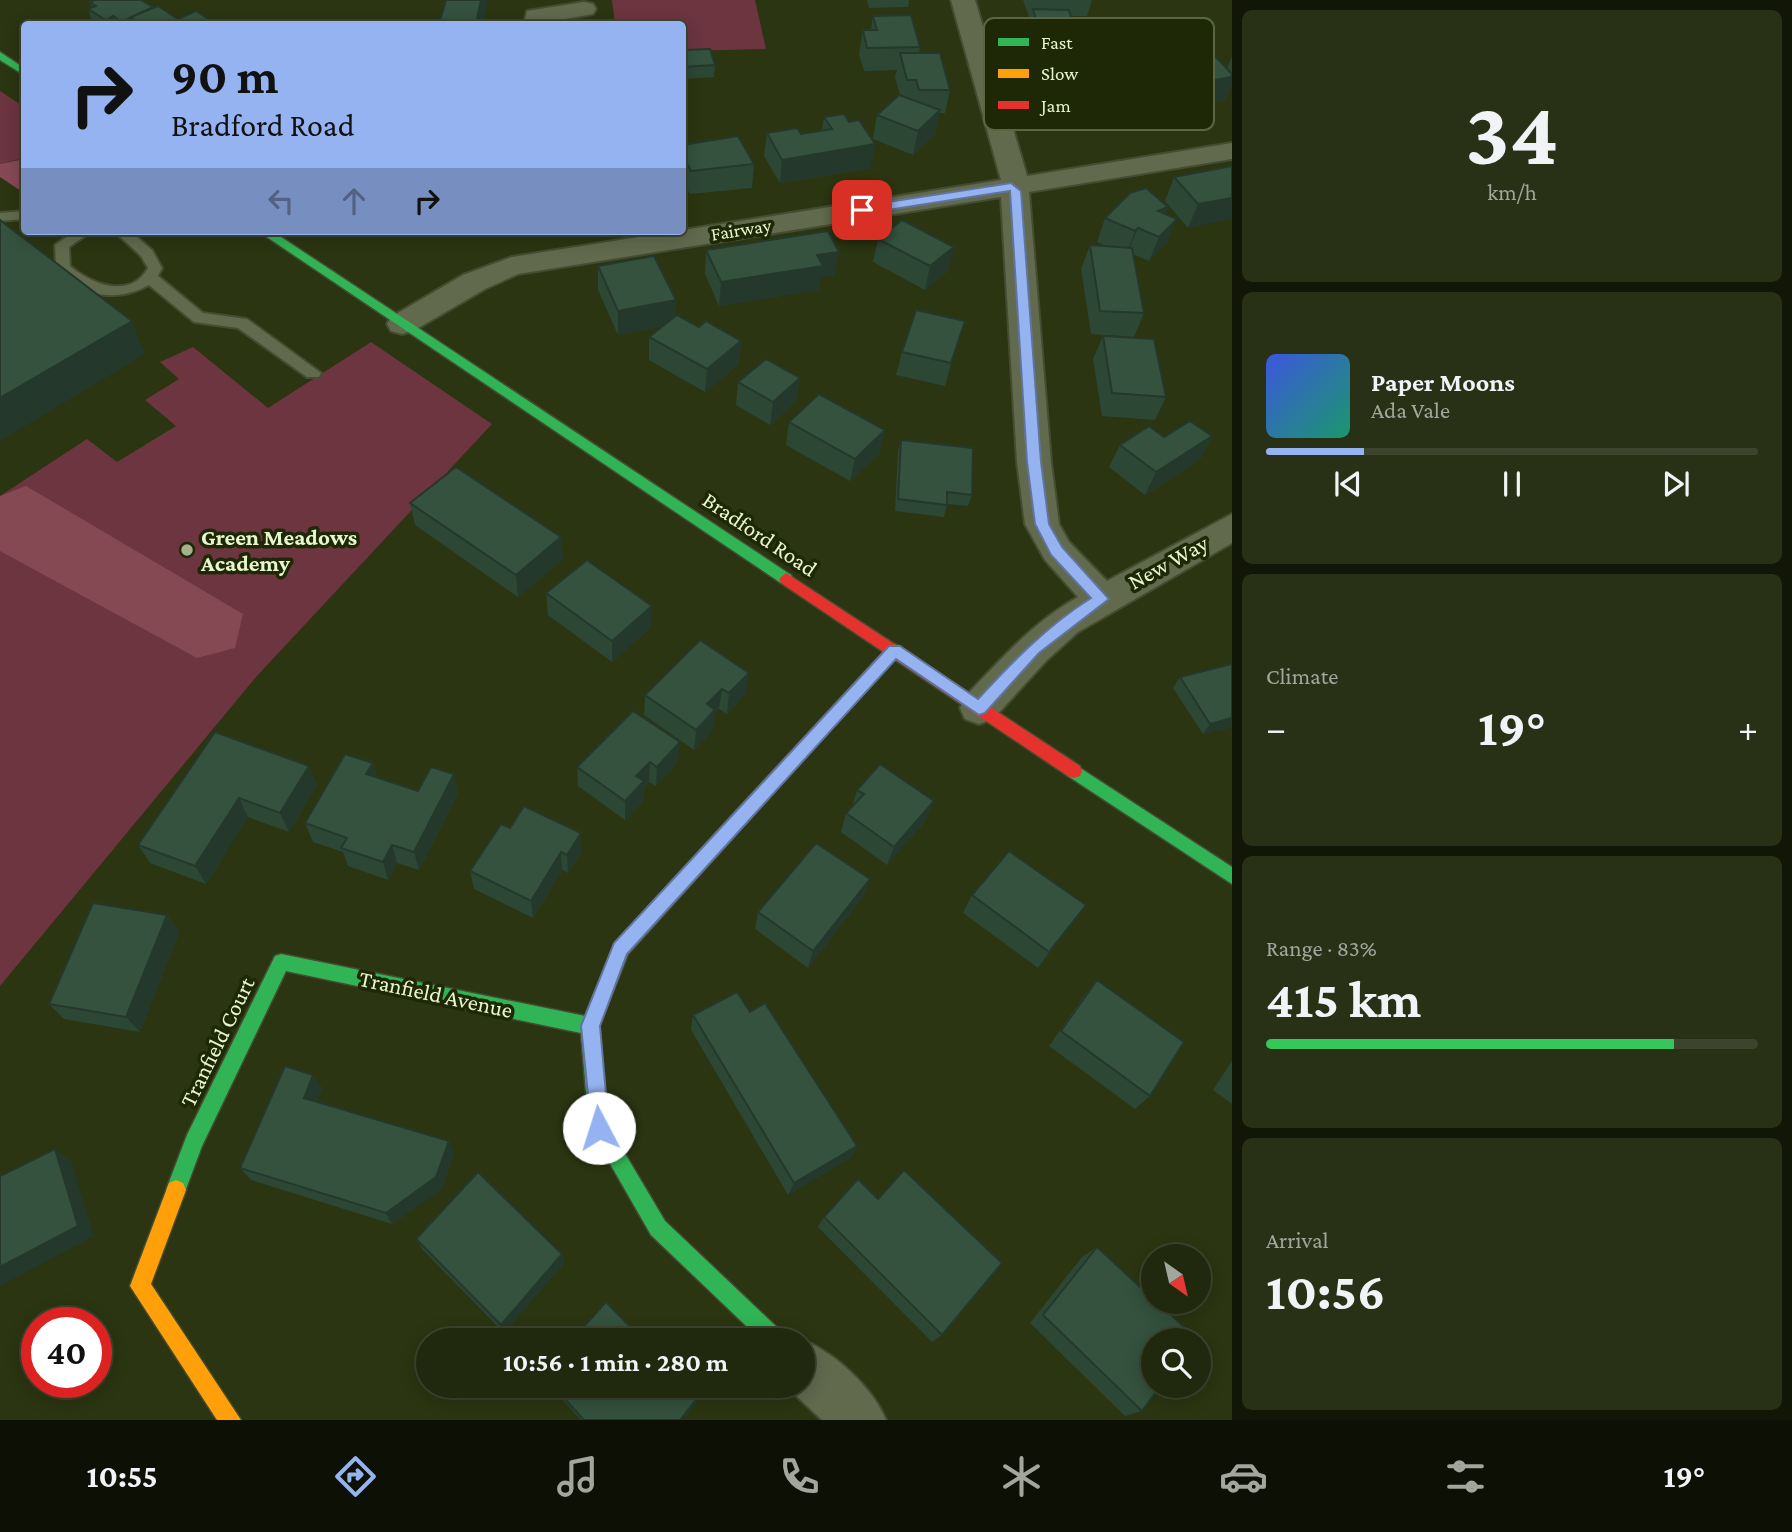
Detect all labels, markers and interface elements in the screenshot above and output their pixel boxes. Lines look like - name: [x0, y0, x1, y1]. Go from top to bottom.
- legend: [984, 18, 1214, 130]
- text: Fast: [1041, 32, 1073, 53]
- icon: right: [56, 49, 147, 140]
- text: 90 m: [171, 49, 278, 104]
- text: Slow: [1041, 63, 1078, 84]
- text: 34: [1465, 82, 1559, 184]
- text: Jam: [1039, 95, 1071, 116]
- text: Bradford Road: [171, 107, 355, 143]
- text: km/h: [1487, 179, 1537, 205]
- pin: [832, 180, 892, 240]
- icon: left: [262, 182, 300, 220]
- icon: ahead: [335, 182, 373, 220]
- icon: right: [408, 182, 446, 220]
- icon: arrive: [843, 191, 881, 229]
- street label: Fairway: [709, 214, 773, 245]
- text: Paper Moons: [1371, 368, 1515, 397]
- text: Ada Vale: [1371, 397, 1450, 423]
- icon: previous: [1329, 465, 1367, 503]
- icon: pause: [1493, 465, 1531, 503]
- icon: next: [1657, 465, 1695, 503]
- street label: Bradford Road: [698, 486, 822, 582]
- place label: Green Meadows Academy: [200, 524, 357, 576]
- street label: New Way: [1123, 529, 1213, 595]
- marker: Green Meadows Academy: [179, 542, 195, 558]
- text: Climate: [1266, 663, 1338, 689]
- text: 19°: [1478, 698, 1546, 756]
- text: −: [1266, 707, 1286, 749]
- text: +: [1738, 707, 1758, 749]
- text: Range · 83%: [1266, 935, 1377, 961]
- street label: Tranfield Avenue: [357, 965, 515, 1023]
- text: 415 km: [1266, 970, 1421, 1028]
- street label: Tranfield Court: [174, 973, 260, 1111]
- position arrow: [562, 1091, 636, 1165]
- text: Arrival: [1266, 1227, 1329, 1253]
- north arrow: [1141, 1244, 1211, 1314]
- map controls: [1141, 1244, 1211, 1398]
- text: 10:56: [1266, 1262, 1385, 1320]
- speed limit sign: 40: [21, 1307, 112, 1398]
- button: search: [1141, 1328, 1211, 1398]
- text: 10:56 · 1 min · 280 m: [503, 1348, 728, 1377]
- icon: directions: [331, 1452, 380, 1501]
- icon: music: [553, 1452, 602, 1501]
- icon: phone: [775, 1452, 824, 1501]
- icon: climate: [997, 1452, 1046, 1501]
- icon: car: [1219, 1452, 1268, 1501]
- icon: filters: [1441, 1452, 1490, 1501]
- text: 10:55: [87, 1458, 158, 1494]
- text: 19°: [1663, 1458, 1705, 1494]

